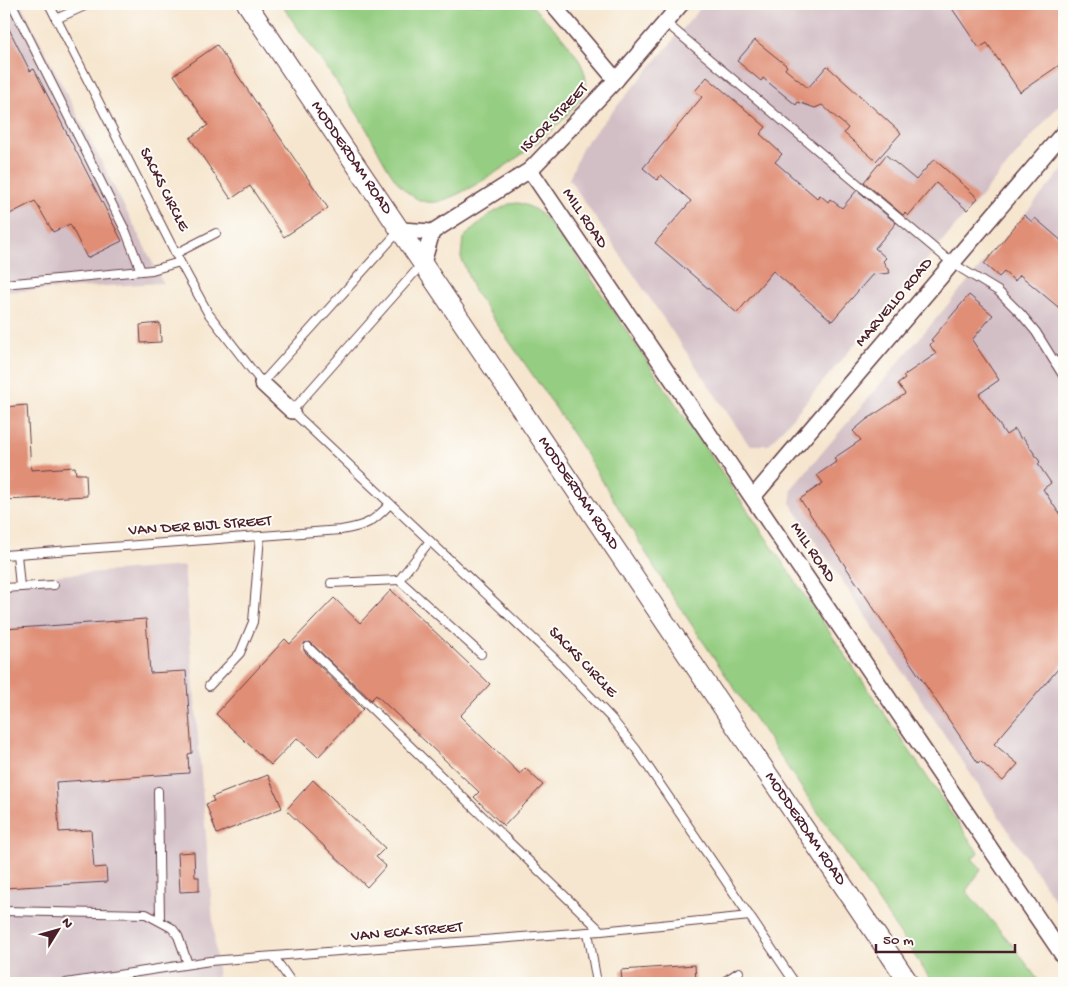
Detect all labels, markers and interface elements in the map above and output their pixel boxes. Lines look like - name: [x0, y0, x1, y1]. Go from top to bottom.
- street label: ISCOR STREET: [517, 79, 594, 158]
- street label: MODDERDAM ROAD: [306, 98, 397, 219]
- street label: SACKS CIRCLE: [134, 145, 193, 236]
- street label: MILL ROAD: [557, 185, 611, 253]
- street label: MARVELLO ROAD: [852, 254, 938, 352]
- street label: MODDERDAM ROAD: [533, 433, 623, 554]
- street label: VAN DER BIJL STREET: [127, 512, 273, 542]
- street label: MILL ROAD: [785, 519, 839, 587]
- street label: SACKS CIRCLE: [544, 624, 621, 703]
- street label: MODDERDAM ROAD: [760, 769, 850, 890]
- north arrow: [32, 904, 82, 954]
- text: N: [57, 915, 76, 932]
- street label: VAN ECK STREET: [349, 919, 464, 947]
- scale bar: [876, 922, 1014, 954]
- text: 50 m: [883, 932, 914, 950]

